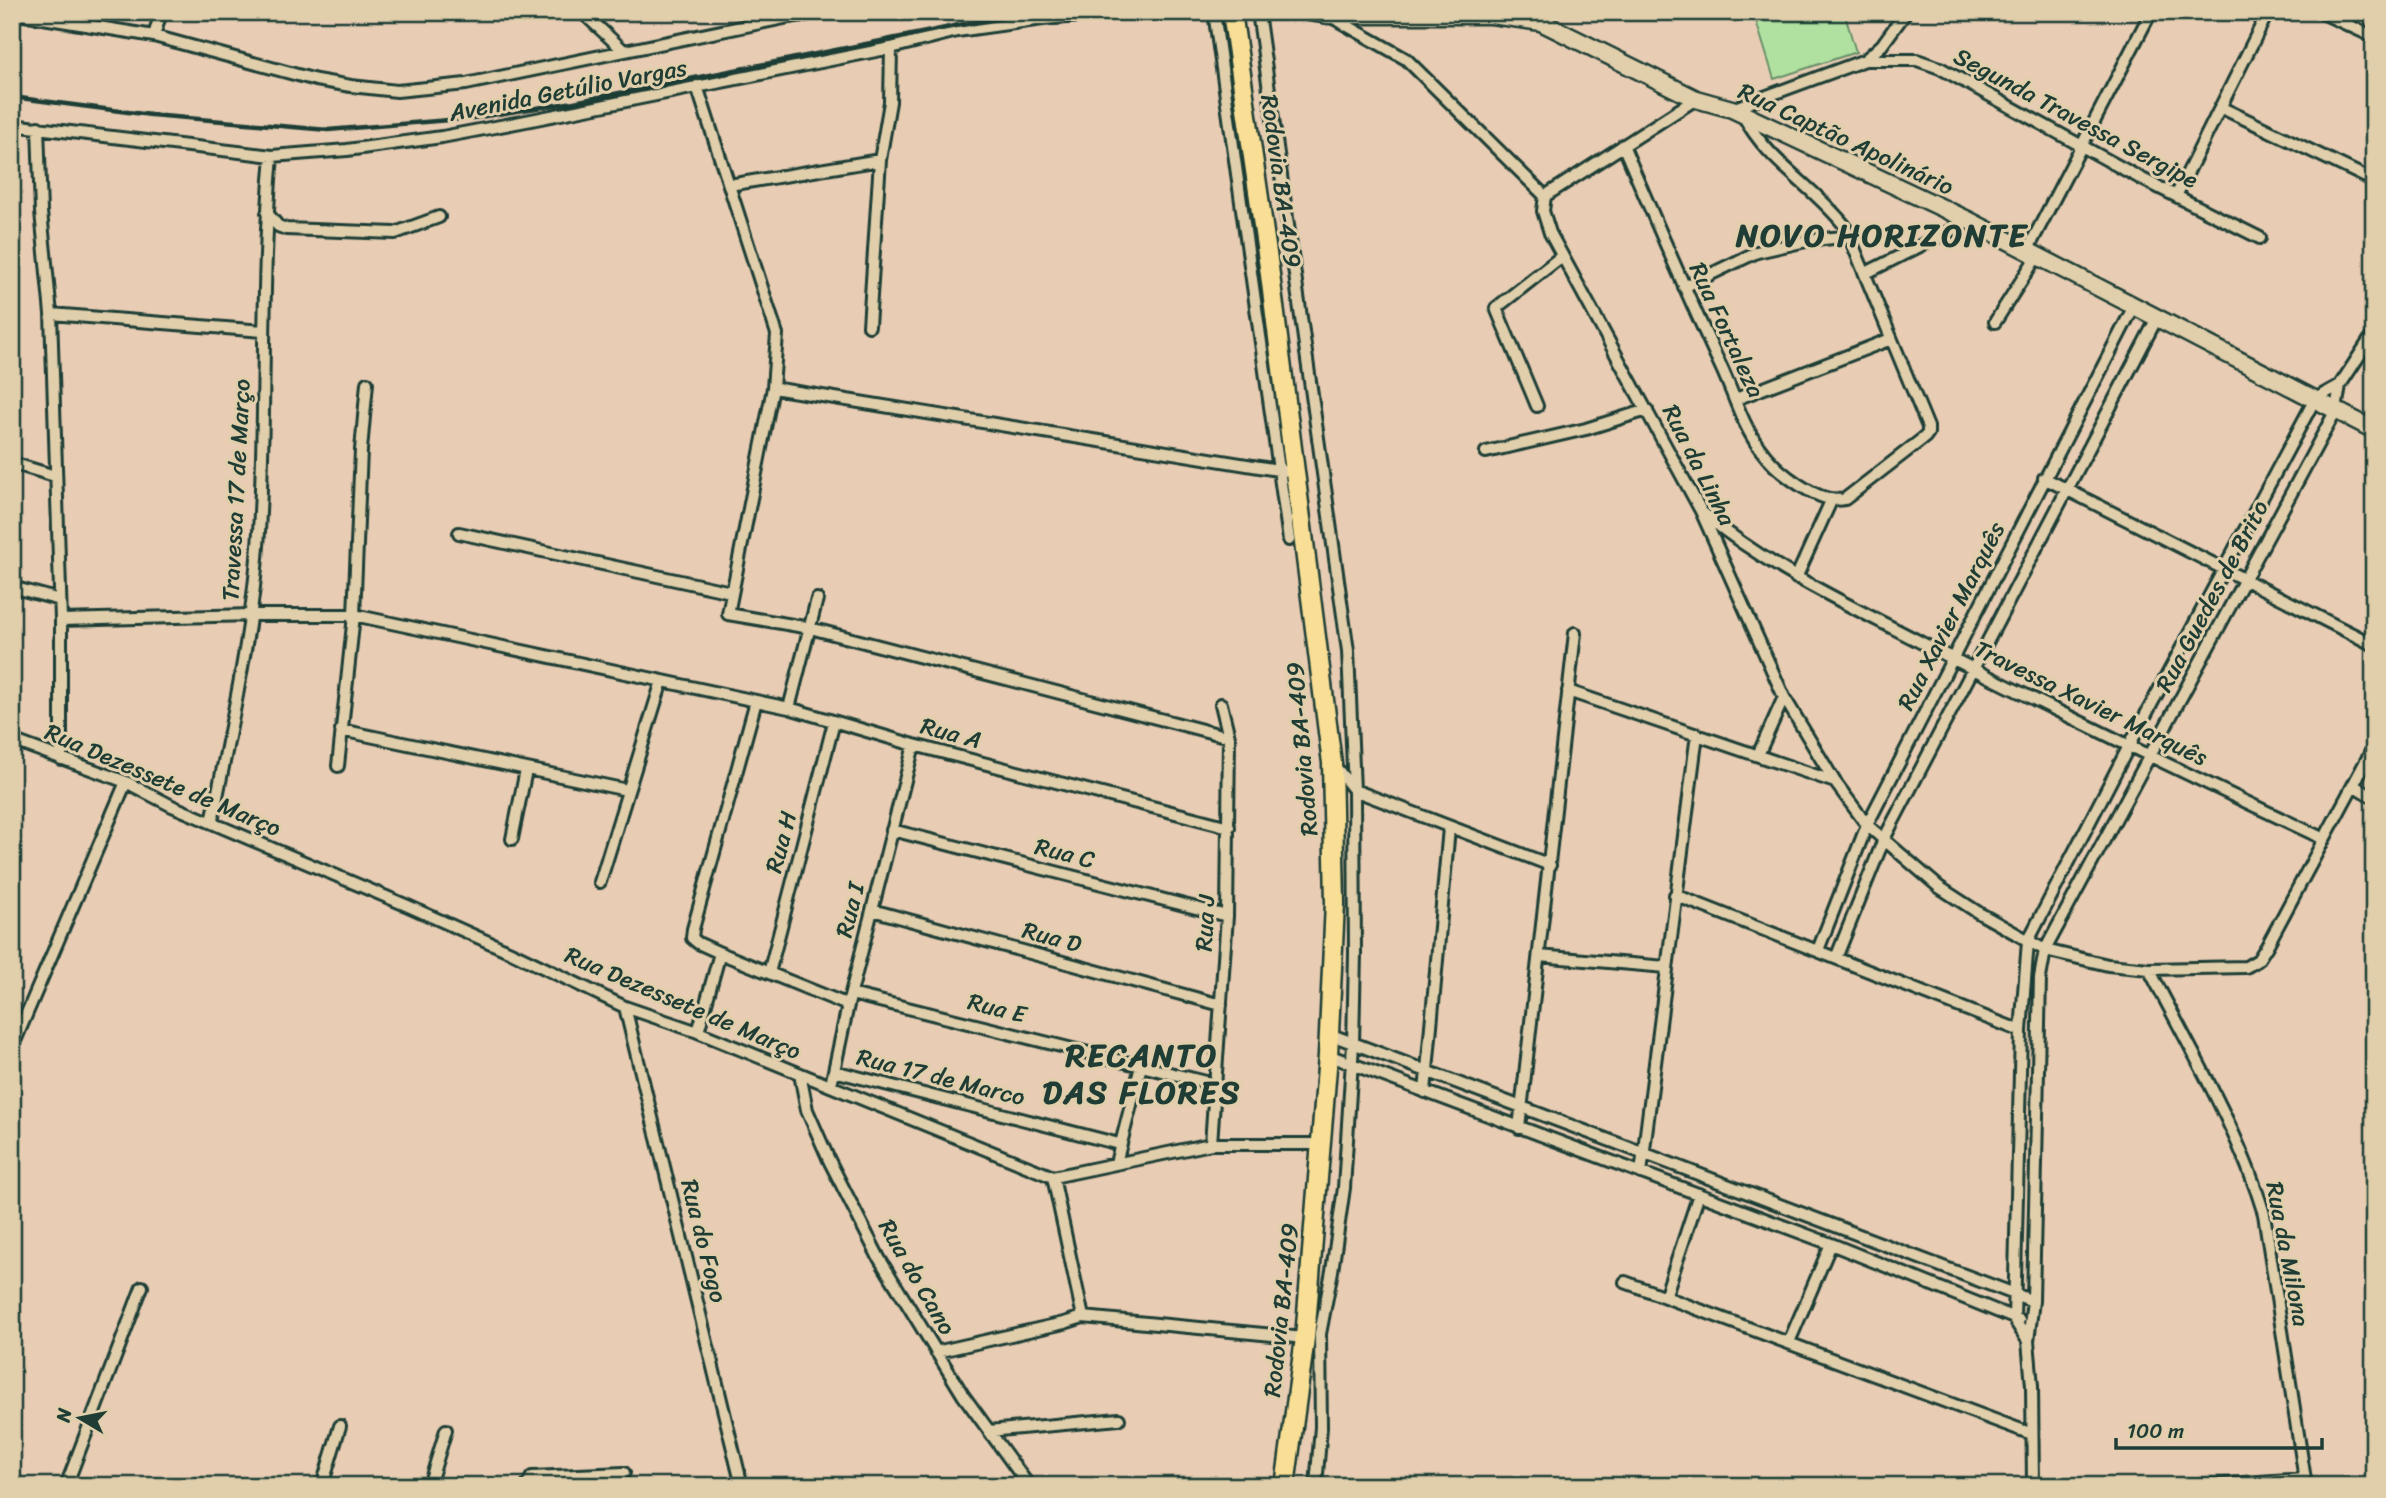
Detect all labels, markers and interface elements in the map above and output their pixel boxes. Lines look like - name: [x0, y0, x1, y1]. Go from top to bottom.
- street label: Segunda Travessa Sergipe: [1946, 36, 2206, 201]
- street label: Avenida Getúlio Vargas: [444, 46, 691, 134]
- street label: Rua Captão Apolinário: [1731, 70, 1961, 208]
- street label: Rodovia BA-409: [1248, 92, 1314, 270]
- district label: NOVO HORIZONTE: [1735, 207, 2028, 264]
- street label: Rua Fortaleza: [1677, 255, 1777, 405]
- street label: Travessa 17 de Março: [209, 378, 263, 602]
- street label: Rua da Linha: [1650, 397, 1748, 534]
- street label: Rua Guedes de Brito: [2143, 492, 2281, 700]
- street label: Rua Xavier Marquês: [1885, 514, 2017, 718]
- street label: Travessa Xavier Marquês: [1967, 628, 2215, 778]
- street label: Rodovia BA-409: [1273, 660, 1331, 838]
- street label: Rua A: [916, 705, 986, 761]
- street label: Rua Dezessete de Março: [38, 711, 288, 849]
- street label: Rua H: [753, 806, 809, 878]
- street label: Rua C: [1030, 825, 1100, 881]
- street label: Rua I: [823, 877, 877, 942]
- street label: Rua J: [1183, 893, 1228, 953]
- street label: Rua D: [1018, 909, 1087, 965]
- street label: Rua Dezessete de Março: [558, 934, 808, 1072]
- street label: Rua E: [963, 980, 1032, 1036]
- district label: RECANTO DAS FLORES: [1043, 1027, 1241, 1121]
- street label: Rua 17 de Marco: [852, 1036, 1030, 1118]
- street label: Rua do Fogo: [668, 1175, 740, 1307]
- street label: Rua da Milona: [2253, 1178, 2323, 1330]
- street label: Rua do Cano: [867, 1211, 967, 1343]
- street label: Rodovia BA-409: [1251, 1221, 1311, 1399]
- north arrow: [46, 1382, 116, 1452]
- text: N: [46, 1405, 81, 1425]
- scale bar: [2116, 1407, 2323, 1451]
- text: 100 m: [2127, 1412, 2184, 1450]

